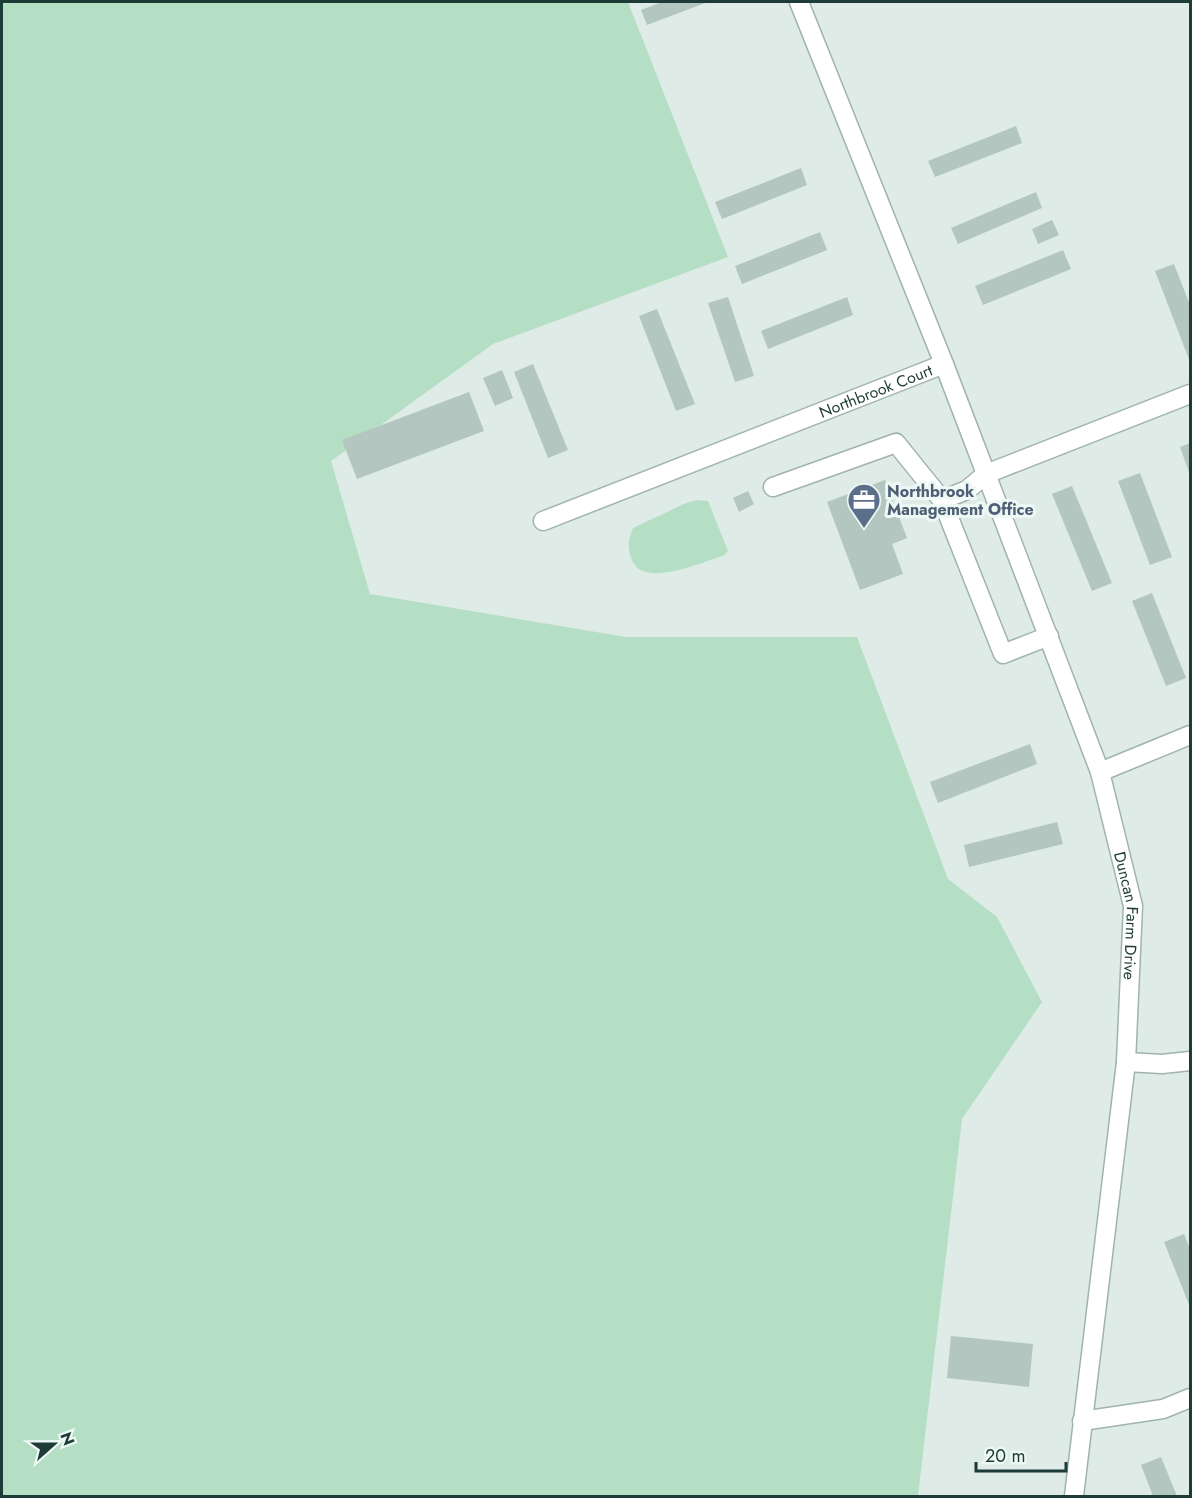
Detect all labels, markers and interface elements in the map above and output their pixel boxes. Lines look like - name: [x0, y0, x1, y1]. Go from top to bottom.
- street label: Northbrook Court: [815, 359, 936, 424]
- place label: Northbrook Management Office: [887, 480, 1034, 521]
- office icon: Northbrook Management Office: [846, 482, 882, 529]
- street label: Duncan Farm Drive: [1108, 849, 1144, 981]
- north arrow: [24, 1414, 84, 1474]
- text: N: [55, 1429, 81, 1449]
- scale bar: [976, 1435, 1066, 1473]
- text: 20 m: [985, 1443, 1025, 1469]

